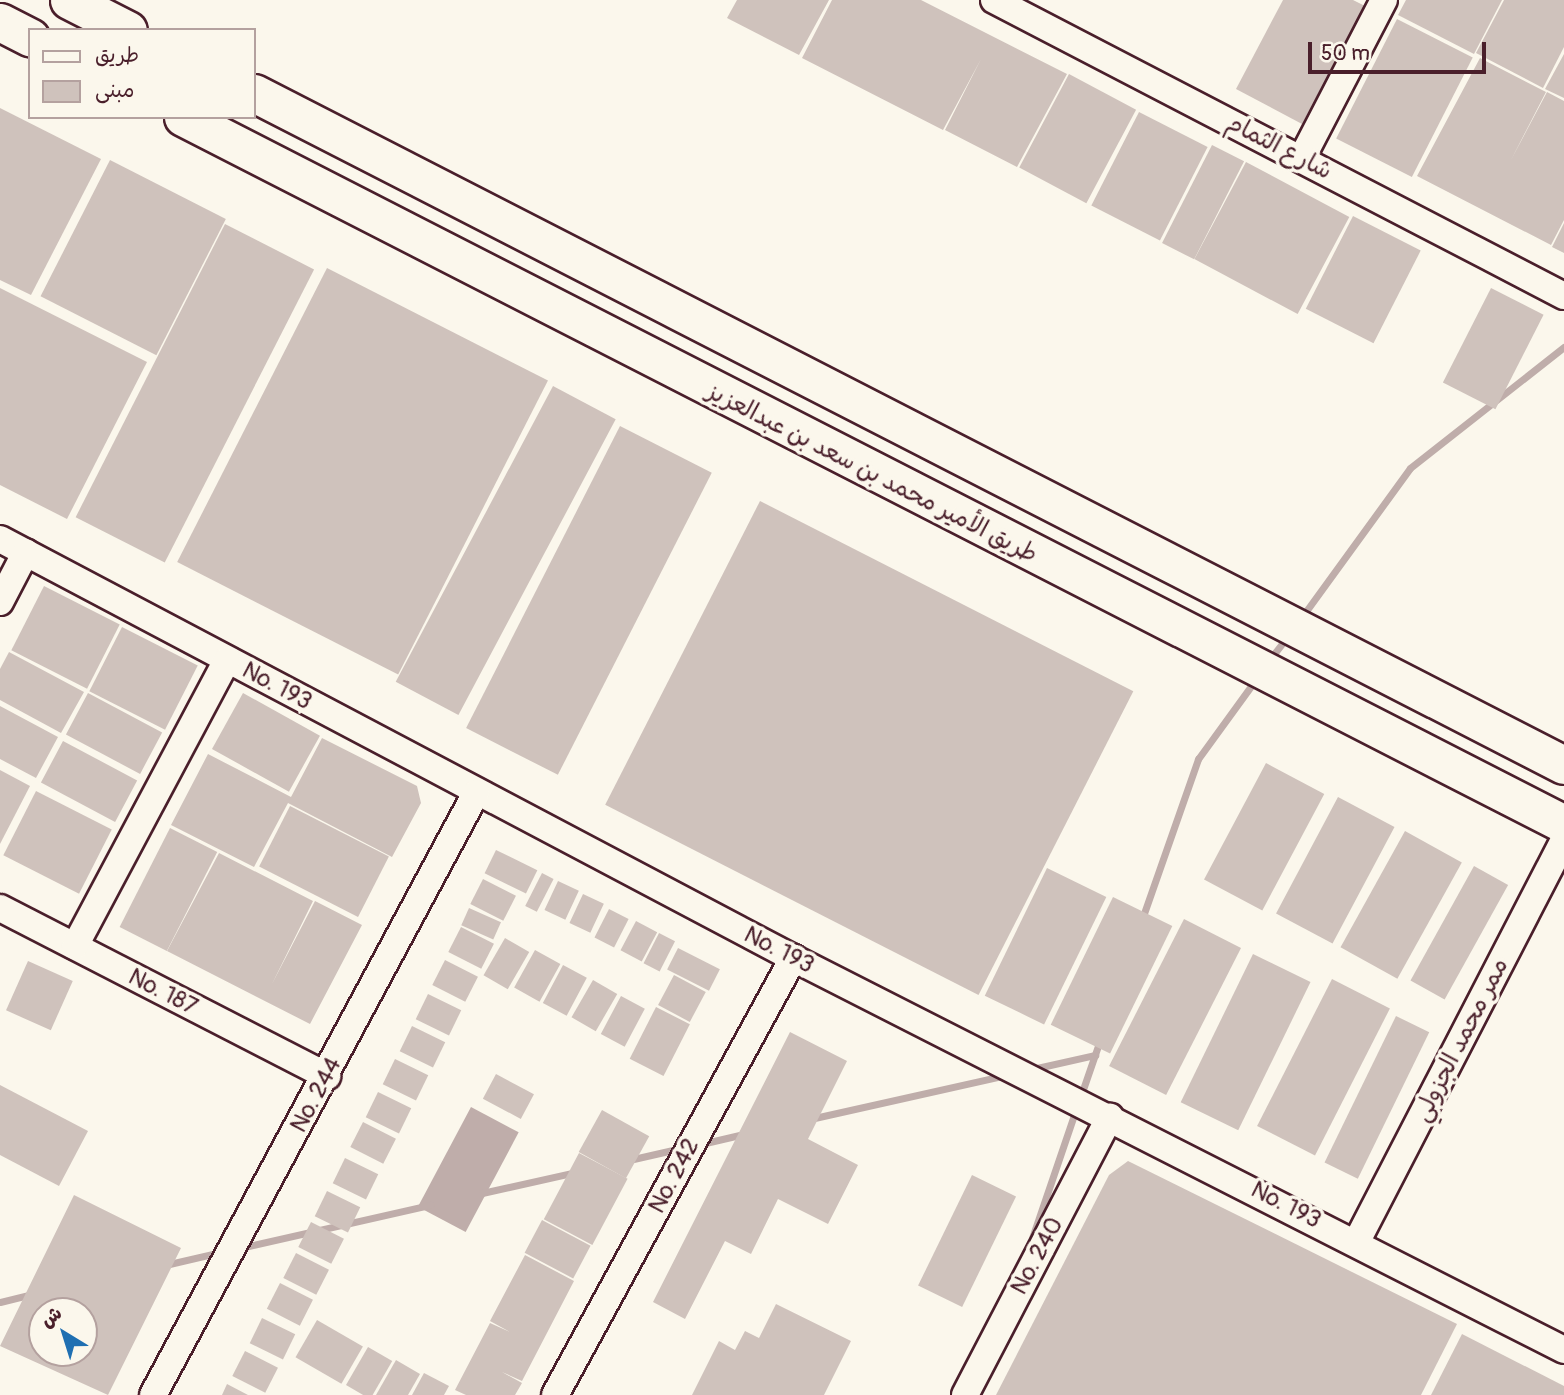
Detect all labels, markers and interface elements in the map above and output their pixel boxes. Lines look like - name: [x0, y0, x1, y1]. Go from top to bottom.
- legend: [28, 28, 256, 119]
- scale bar: [1312, 28, 1490, 72]
- text: 50 m: [1321, 40, 1370, 67]
- text: طريق: [95, 42, 139, 69]
- text: مبنى: [95, 77, 134, 104]
- street label: شارع الثمام: [1221, 108, 1337, 186]
- street label: طريق الأمير محمد بن سعد بن عبدالعزيز: [702, 377, 1042, 569]
- street label: No. 193: [237, 656, 317, 716]
- street label: No. 193: [739, 920, 819, 980]
- street label: ممر محمد الجزولي: [1407, 953, 1515, 1127]
- street label: No. 187: [124, 962, 202, 1022]
- street label: No. 244: [284, 1053, 348, 1137]
- street label: No. 242: [642, 1134, 706, 1218]
- street label: No. 193: [1246, 1175, 1326, 1235]
- street label: No. 240: [1005, 1212, 1069, 1300]
- north arrow: [28, 1297, 98, 1367]
- text: ش: [36, 1301, 67, 1333]

